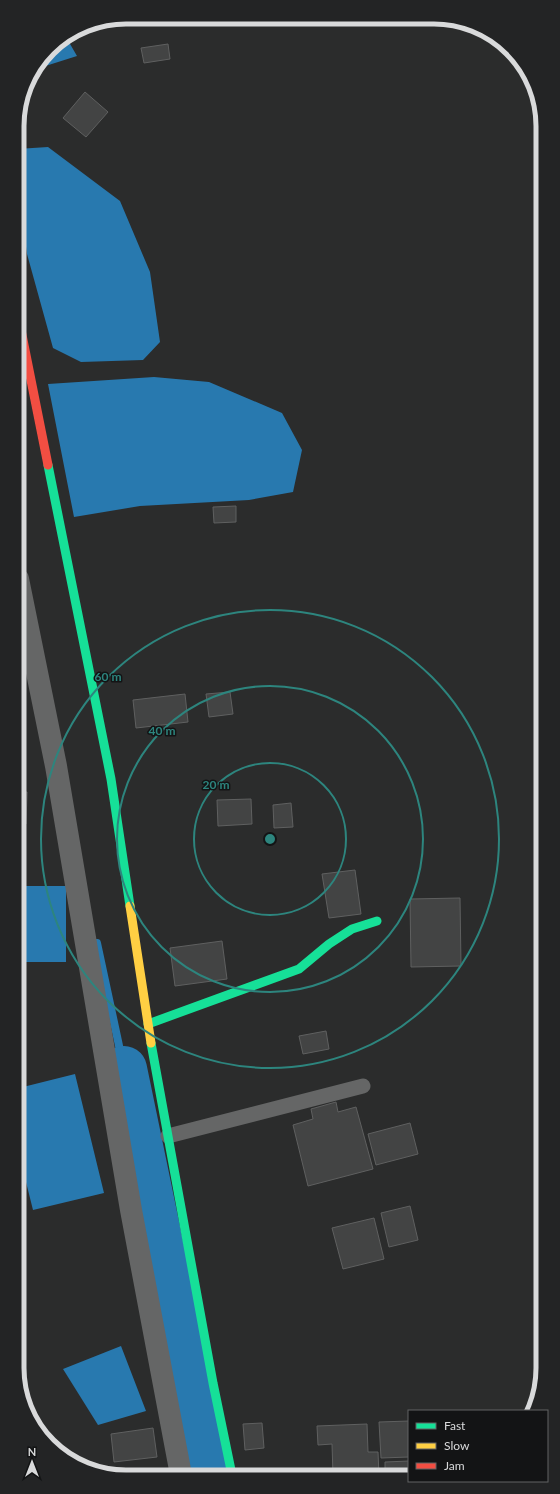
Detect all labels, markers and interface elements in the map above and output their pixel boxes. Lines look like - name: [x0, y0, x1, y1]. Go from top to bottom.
- text: 60 m: [95, 669, 121, 684]
- text: 40 m: [149, 723, 175, 738]
- text: 20 m: [203, 777, 229, 792]
- centre of rings: [263, 832, 277, 846]
- legend: [408, 1410, 548, 1482]
- text: Fast: [444, 1418, 466, 1433]
- text: Slow: [444, 1438, 470, 1453]
- north arrow: [12, 1442, 52, 1482]
- text: N: [28, 1445, 36, 1458]
- text: Jam: [444, 1458, 465, 1473]

